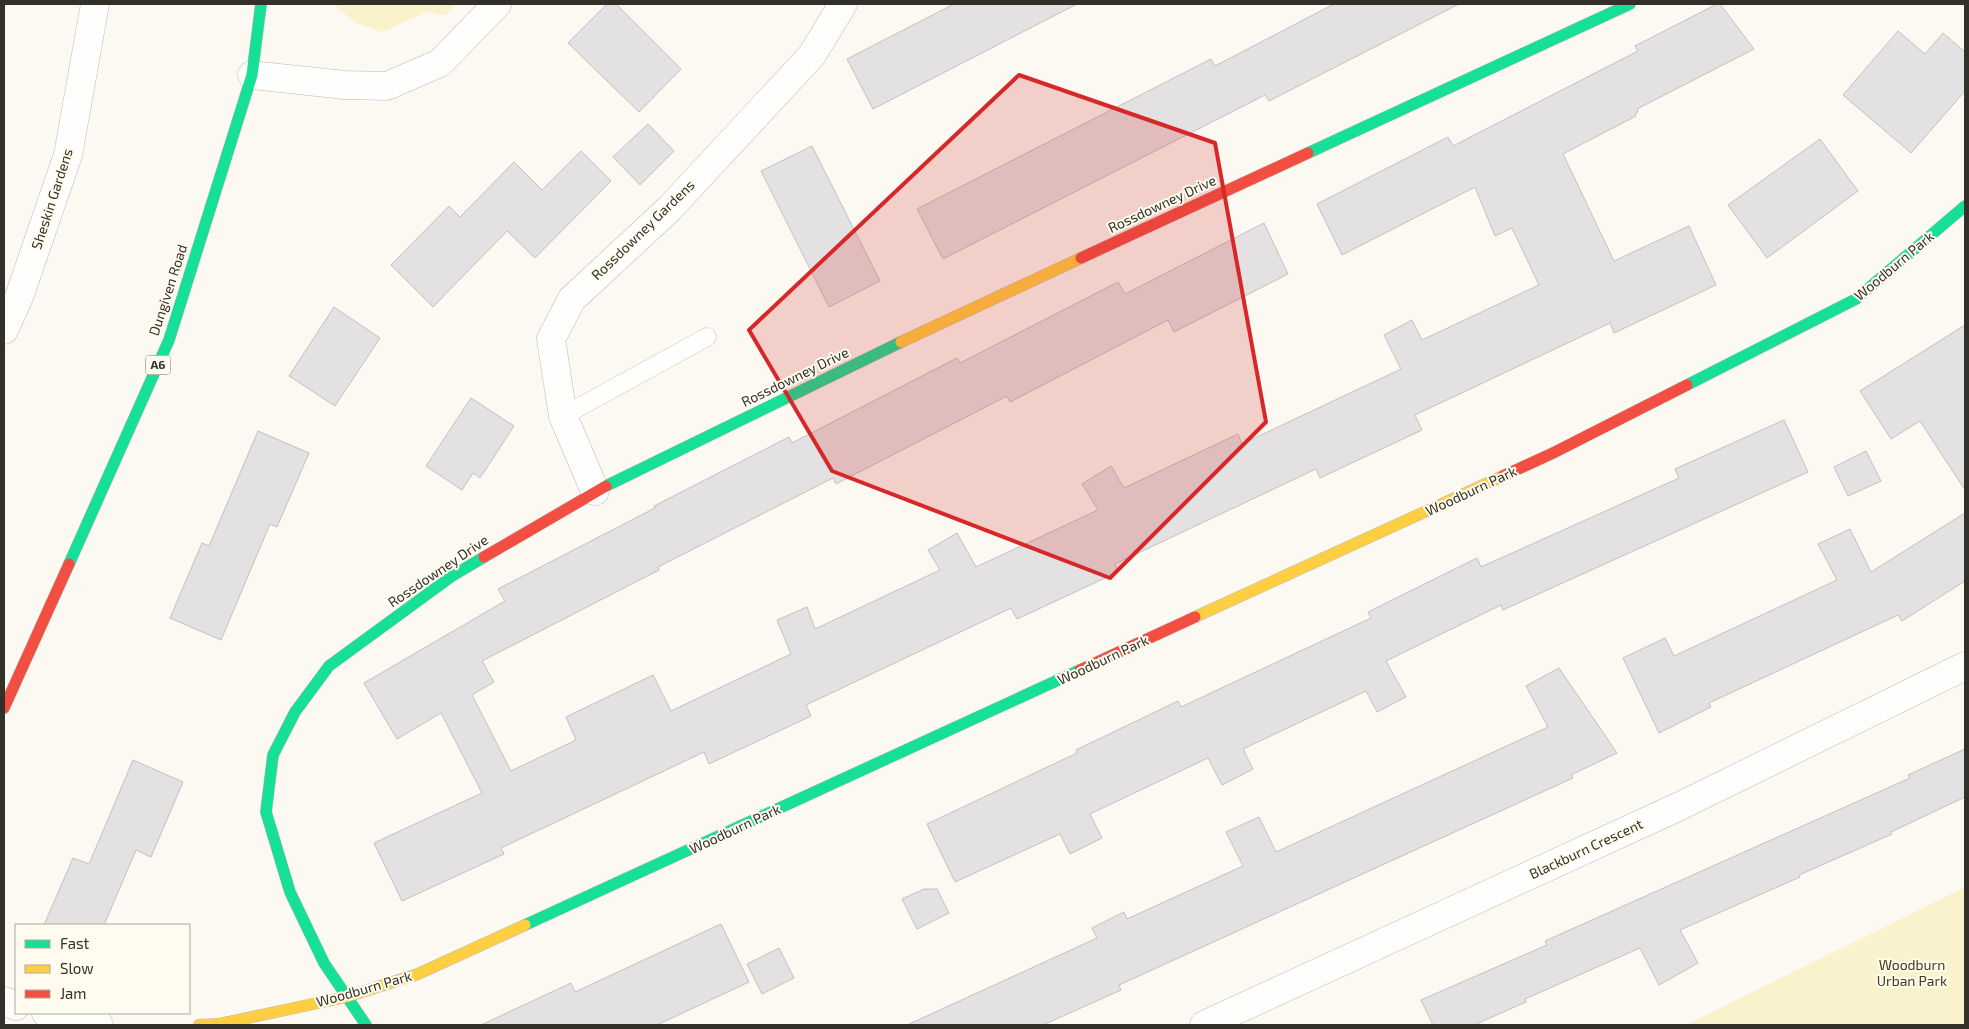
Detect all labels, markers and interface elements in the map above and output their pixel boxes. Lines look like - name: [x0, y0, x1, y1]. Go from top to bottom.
- street label: Sheskin Gardens: [27, 146, 76, 252]
- street label: Rossdowney Drive: [1105, 171, 1219, 236]
- street label: Rossdowney Gardens: [588, 176, 698, 283]
- street label: Woodburn Park: [1851, 227, 1937, 304]
- street label: Dungiven Road: [145, 242, 190, 338]
- street label: Rossdowney Drive: [738, 343, 851, 410]
- road number: A6: [146, 356, 170, 374]
- street label: Woodburn Park: [1423, 462, 1519, 519]
- street label: Rossdowney Drive: [384, 531, 491, 610]
- street label: Woodburn Park: [1055, 631, 1151, 688]
- street label: Woodburn Park: [687, 800, 783, 857]
- street label: Blackburn Crescent: [1526, 815, 1645, 882]
- legend: [15, 924, 190, 1014]
- text: Fast: [60, 934, 90, 952]
- park label: Woodburn Urban Park: [1877, 956, 1947, 989]
- text: Slow: [60, 959, 94, 977]
- street label: Woodburn Park: [314, 967, 414, 1010]
- text: Jam: [60, 984, 86, 1002]

